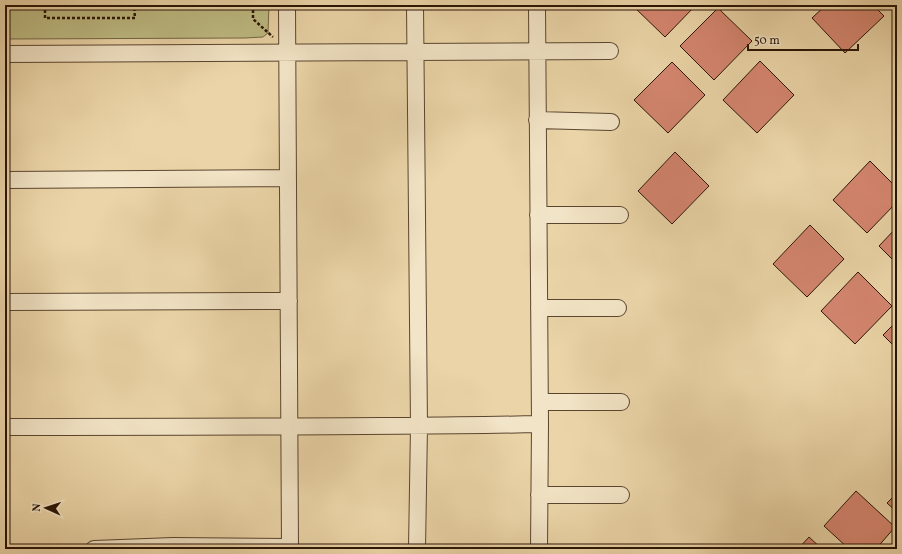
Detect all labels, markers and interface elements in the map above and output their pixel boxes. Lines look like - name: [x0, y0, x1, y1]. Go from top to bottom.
- scale bar: [748, 26, 858, 52]
- text: 50 m: [754, 33, 780, 49]
- north arrow: [26, 488, 66, 528]
- text: N: [30, 503, 45, 512]

